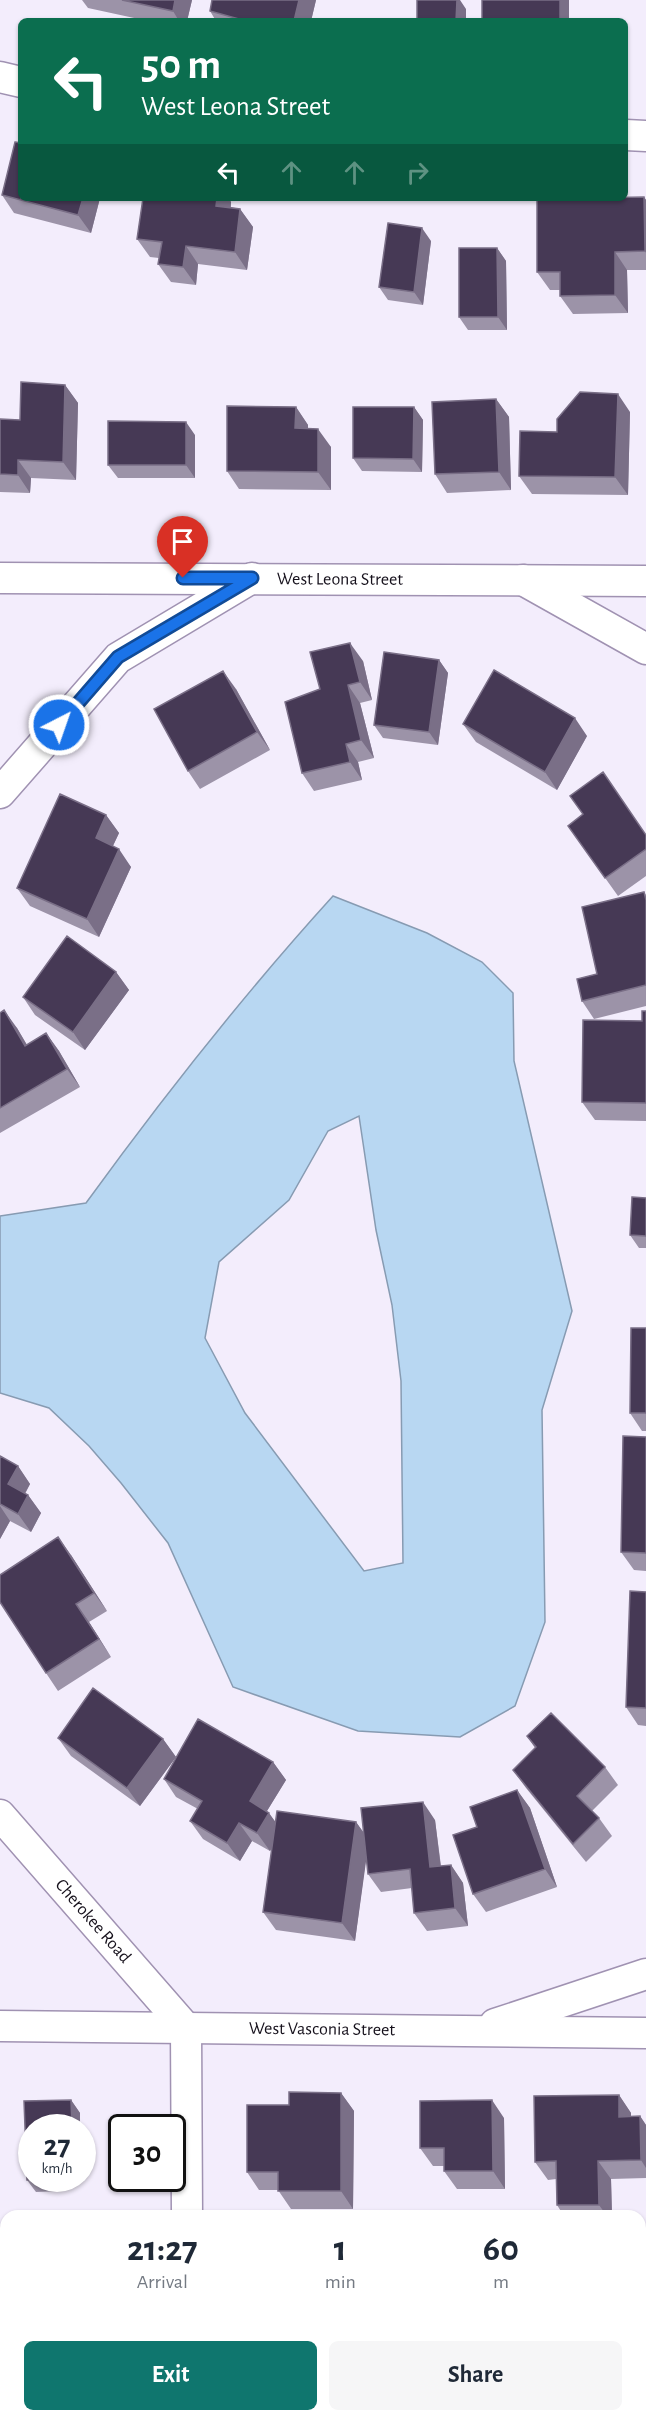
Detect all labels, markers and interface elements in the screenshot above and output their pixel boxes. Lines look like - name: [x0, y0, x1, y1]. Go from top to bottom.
- icon: left: [42, 42, 120, 120]
- text: 50 m: [141, 44, 221, 86]
- text: West Leona Street: [141, 93, 330, 120]
- icon: left: [212, 156, 245, 189]
- icon: ahead: [275, 156, 308, 189]
- icon: ahead: [338, 156, 371, 189]
- icon: right: [401, 156, 434, 189]
- pin: [157, 516, 208, 578]
- icon: arrive: [166, 525, 199, 558]
- street label: West Leona Street: [277, 570, 403, 589]
- position arrow: [27, 693, 91, 757]
- street label: Cherokee Road: [51, 1876, 134, 1967]
- street label: West Vasconia Street: [249, 2020, 395, 2039]
- speed limit sign: 30: [108, 2114, 186, 2192]
- text: 27: [43, 2131, 71, 2161]
- text: km/h: [42, 2161, 72, 2176]
- text: 21:27: [127, 2231, 198, 2267]
- text: 1: [334, 2231, 347, 2267]
- text: 60: [483, 2231, 519, 2267]
- text: Arrival: [137, 2272, 188, 2292]
- text: min: [325, 2272, 356, 2292]
- text: m: [493, 2272, 509, 2292]
- button: Exit: [24, 2341, 317, 2410]
- button: Share: [329, 2341, 622, 2410]

